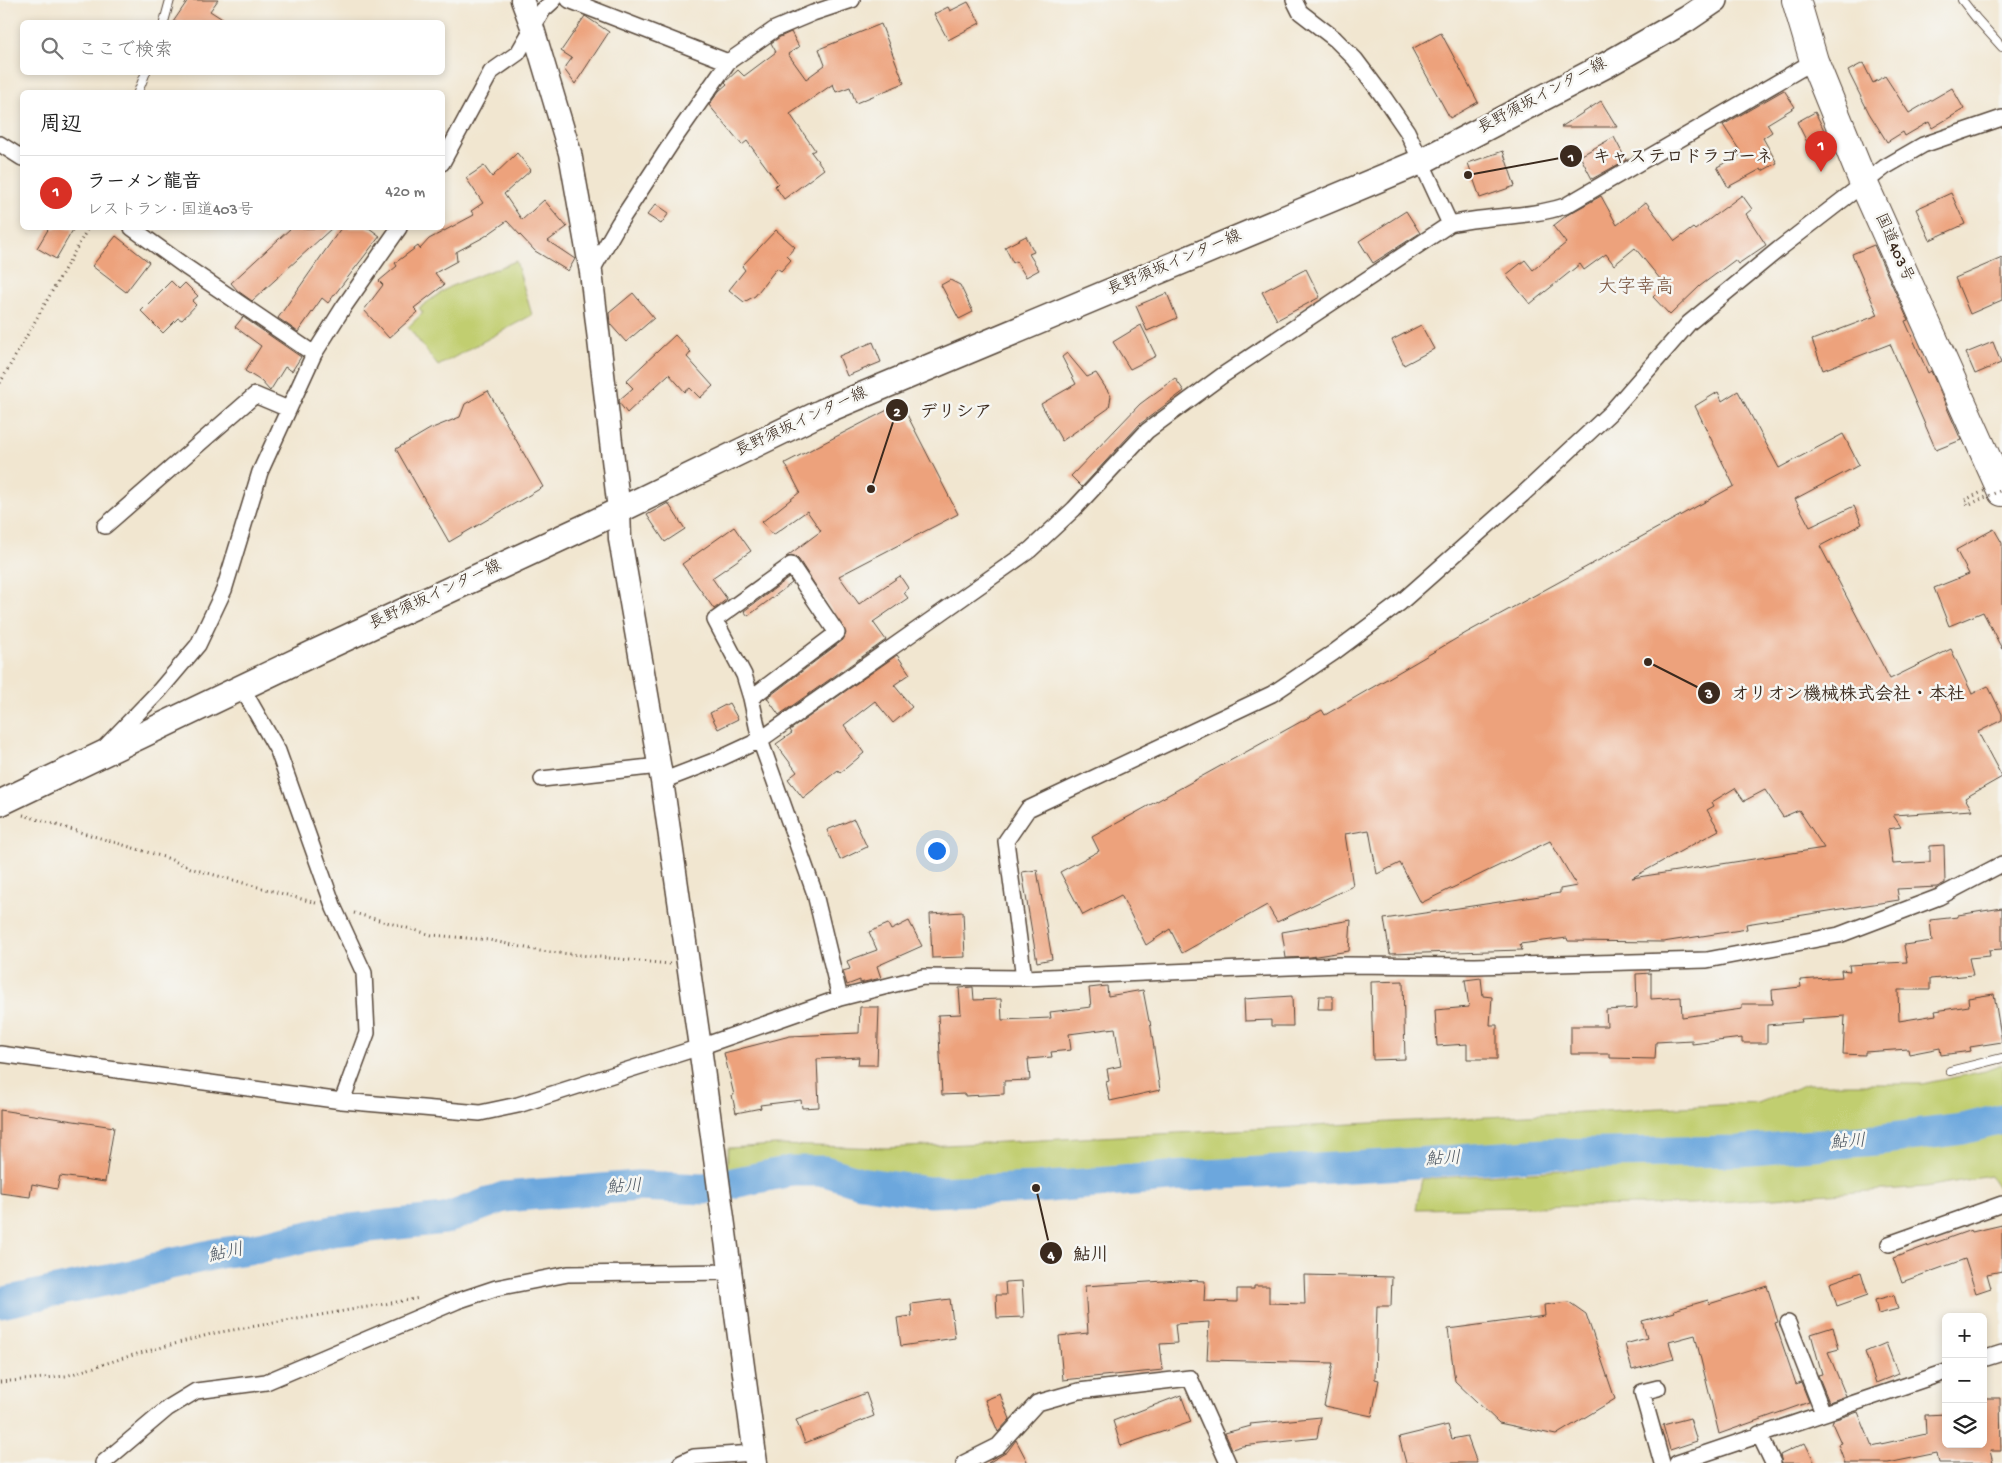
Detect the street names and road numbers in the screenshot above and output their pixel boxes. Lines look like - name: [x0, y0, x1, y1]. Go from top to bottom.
- street label: 長野須坂インター線: [1474, 53, 1611, 139]
- street label: 国道403号: [1869, 210, 1917, 285]
- street label: 長野須坂インター線: [1105, 225, 1245, 301]
- street label: 長野須坂インター線: [732, 382, 871, 462]
- street label: 長野須坂インター線: [366, 555, 505, 635]

